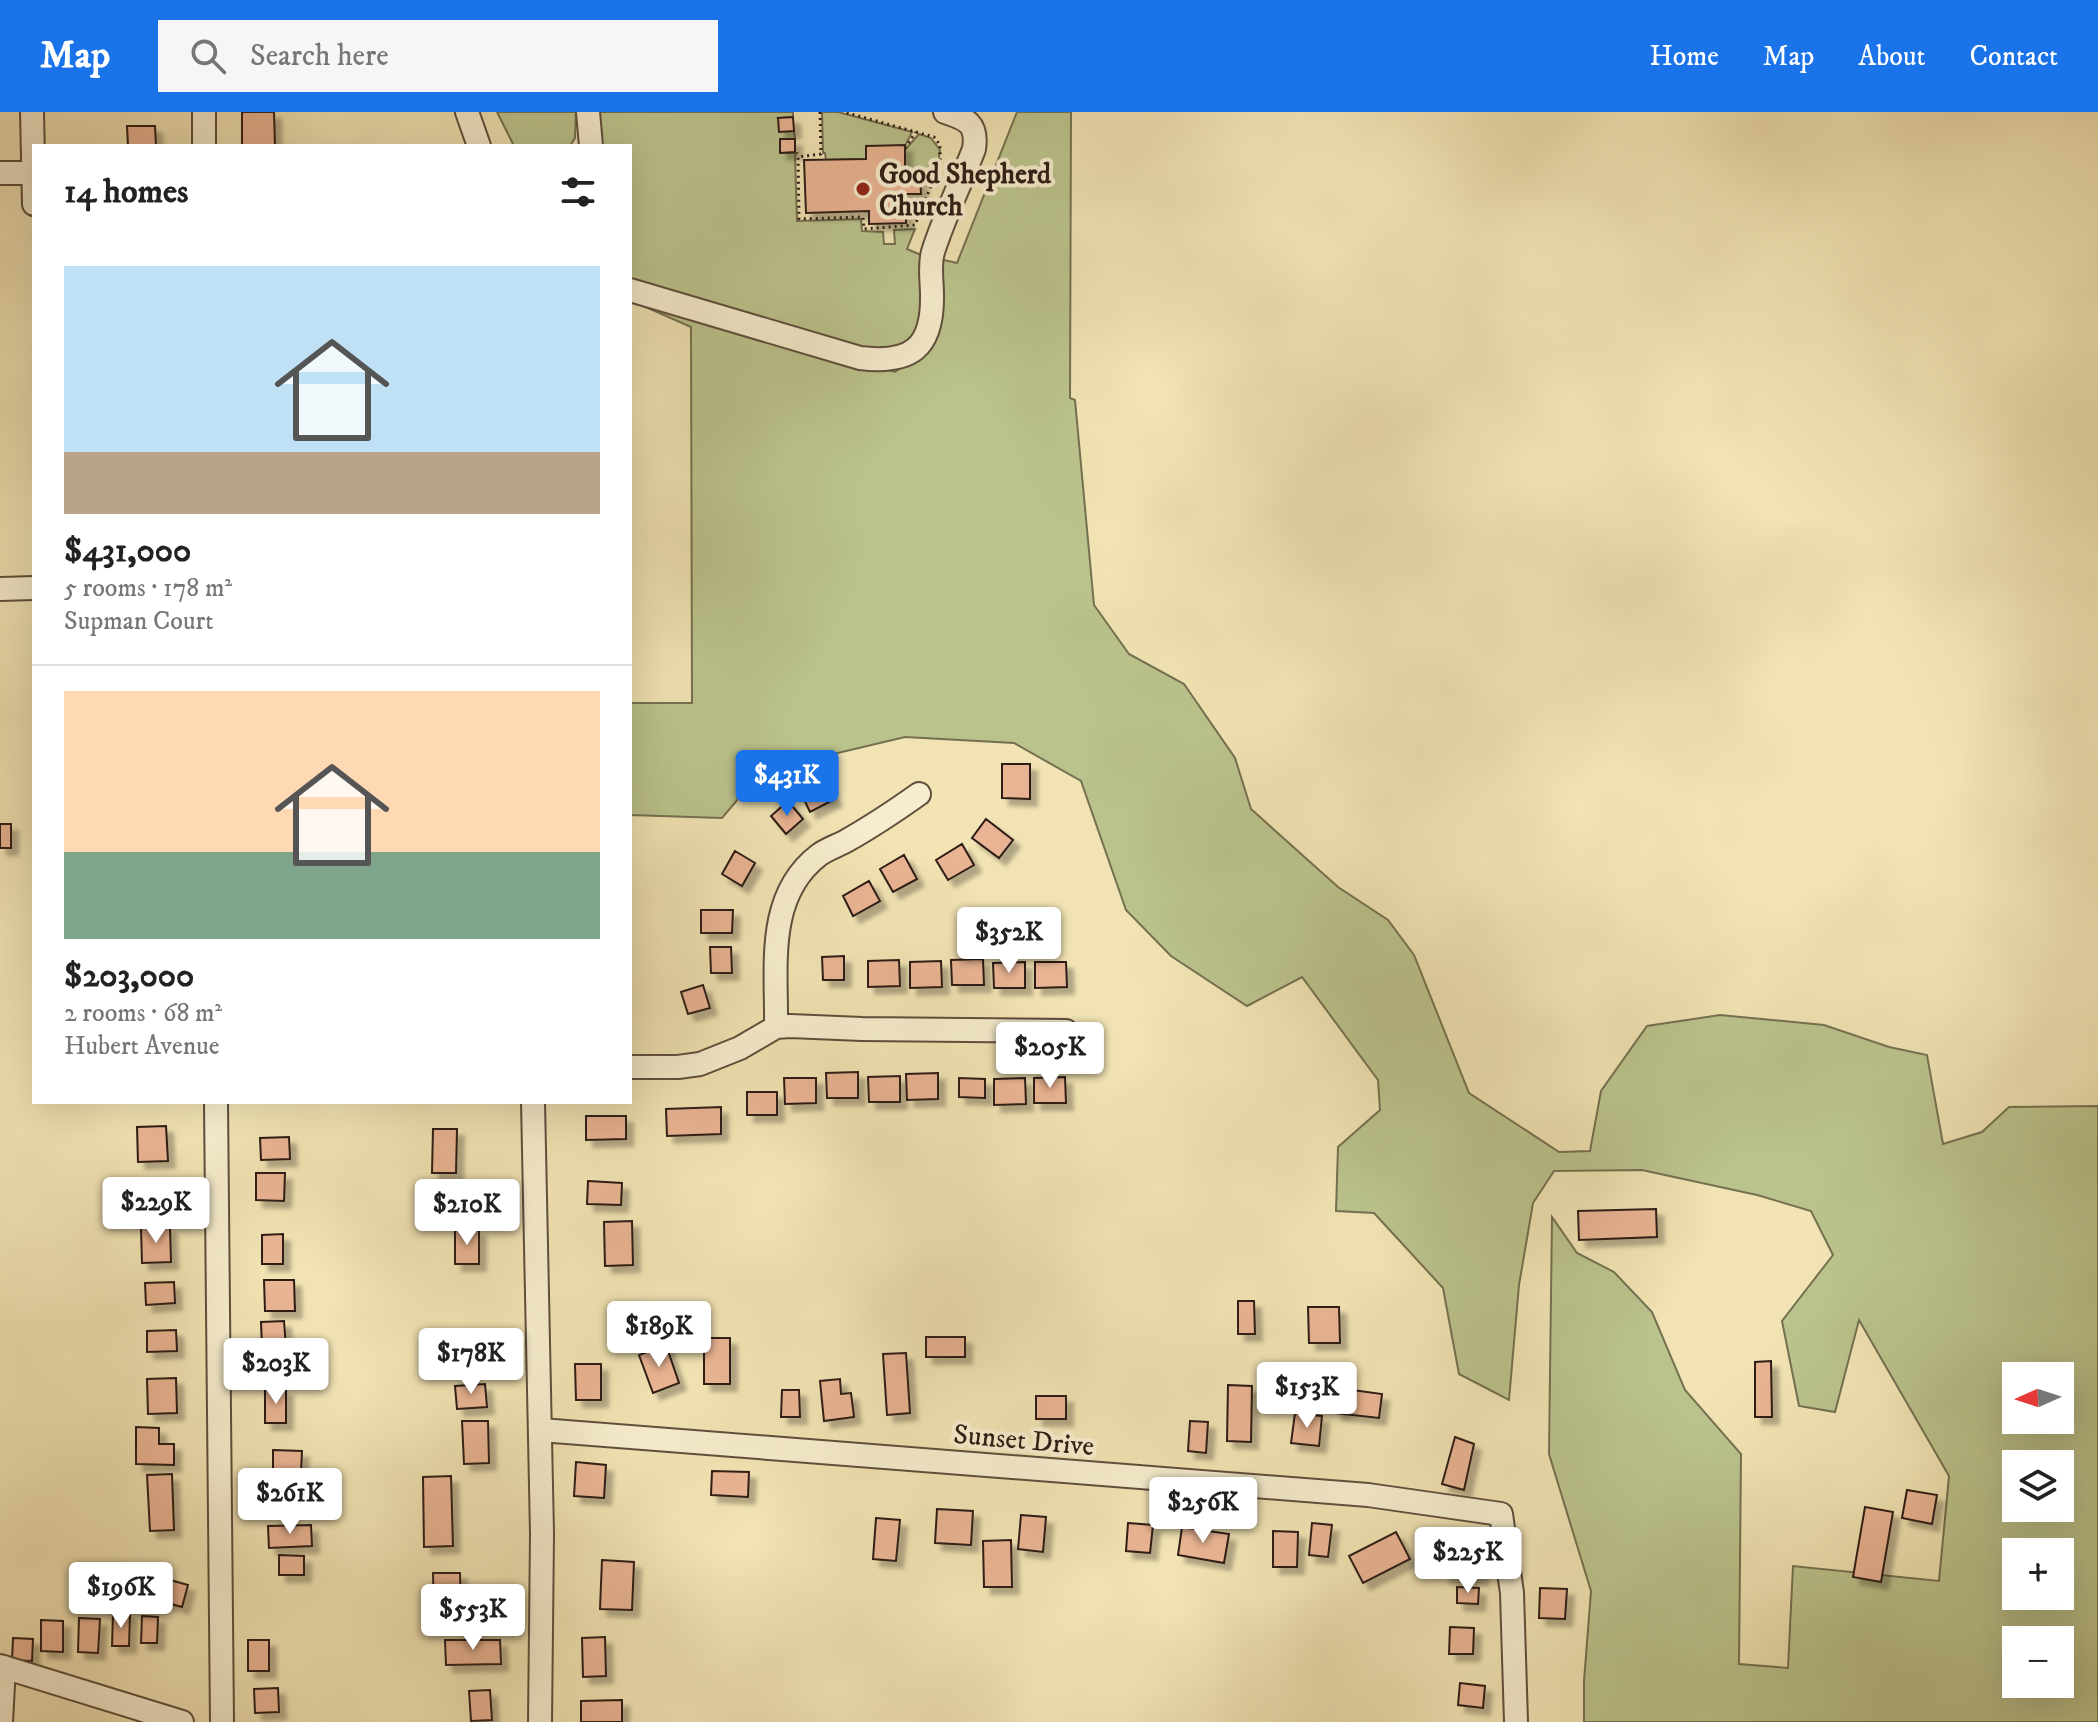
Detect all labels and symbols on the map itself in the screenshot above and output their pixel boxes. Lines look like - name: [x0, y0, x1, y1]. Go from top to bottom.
- place label: Good Shepherd Church: [879, 157, 1052, 224]
- marker: Good Shepherd Church: [854, 180, 872, 198]
- pin: $431K: [731, 750, 843, 818]
- pin: $352K: [953, 907, 1065, 975]
- pin: $205K: [994, 1022, 1106, 1090]
- pin: $229K: [100, 1177, 212, 1245]
- pin: $210K: [411, 1179, 523, 1247]
- pin: $189K: [603, 1301, 715, 1369]
- pin: $178K: [415, 1328, 527, 1396]
- pin: $203K: [220, 1338, 332, 1406]
- pin: $153K: [1251, 1362, 1363, 1430]
- north arrow: [2002, 1362, 2074, 1434]
- street label: Sunset Drive: [952, 1417, 1096, 1464]
- pin: $261K: [234, 1468, 346, 1536]
- pin: $256K: [1147, 1477, 1259, 1545]
- pin: $225K: [1412, 1527, 1524, 1595]
- pin: $196K: [65, 1562, 177, 1630]
- pin: $553K: [417, 1584, 529, 1652]

